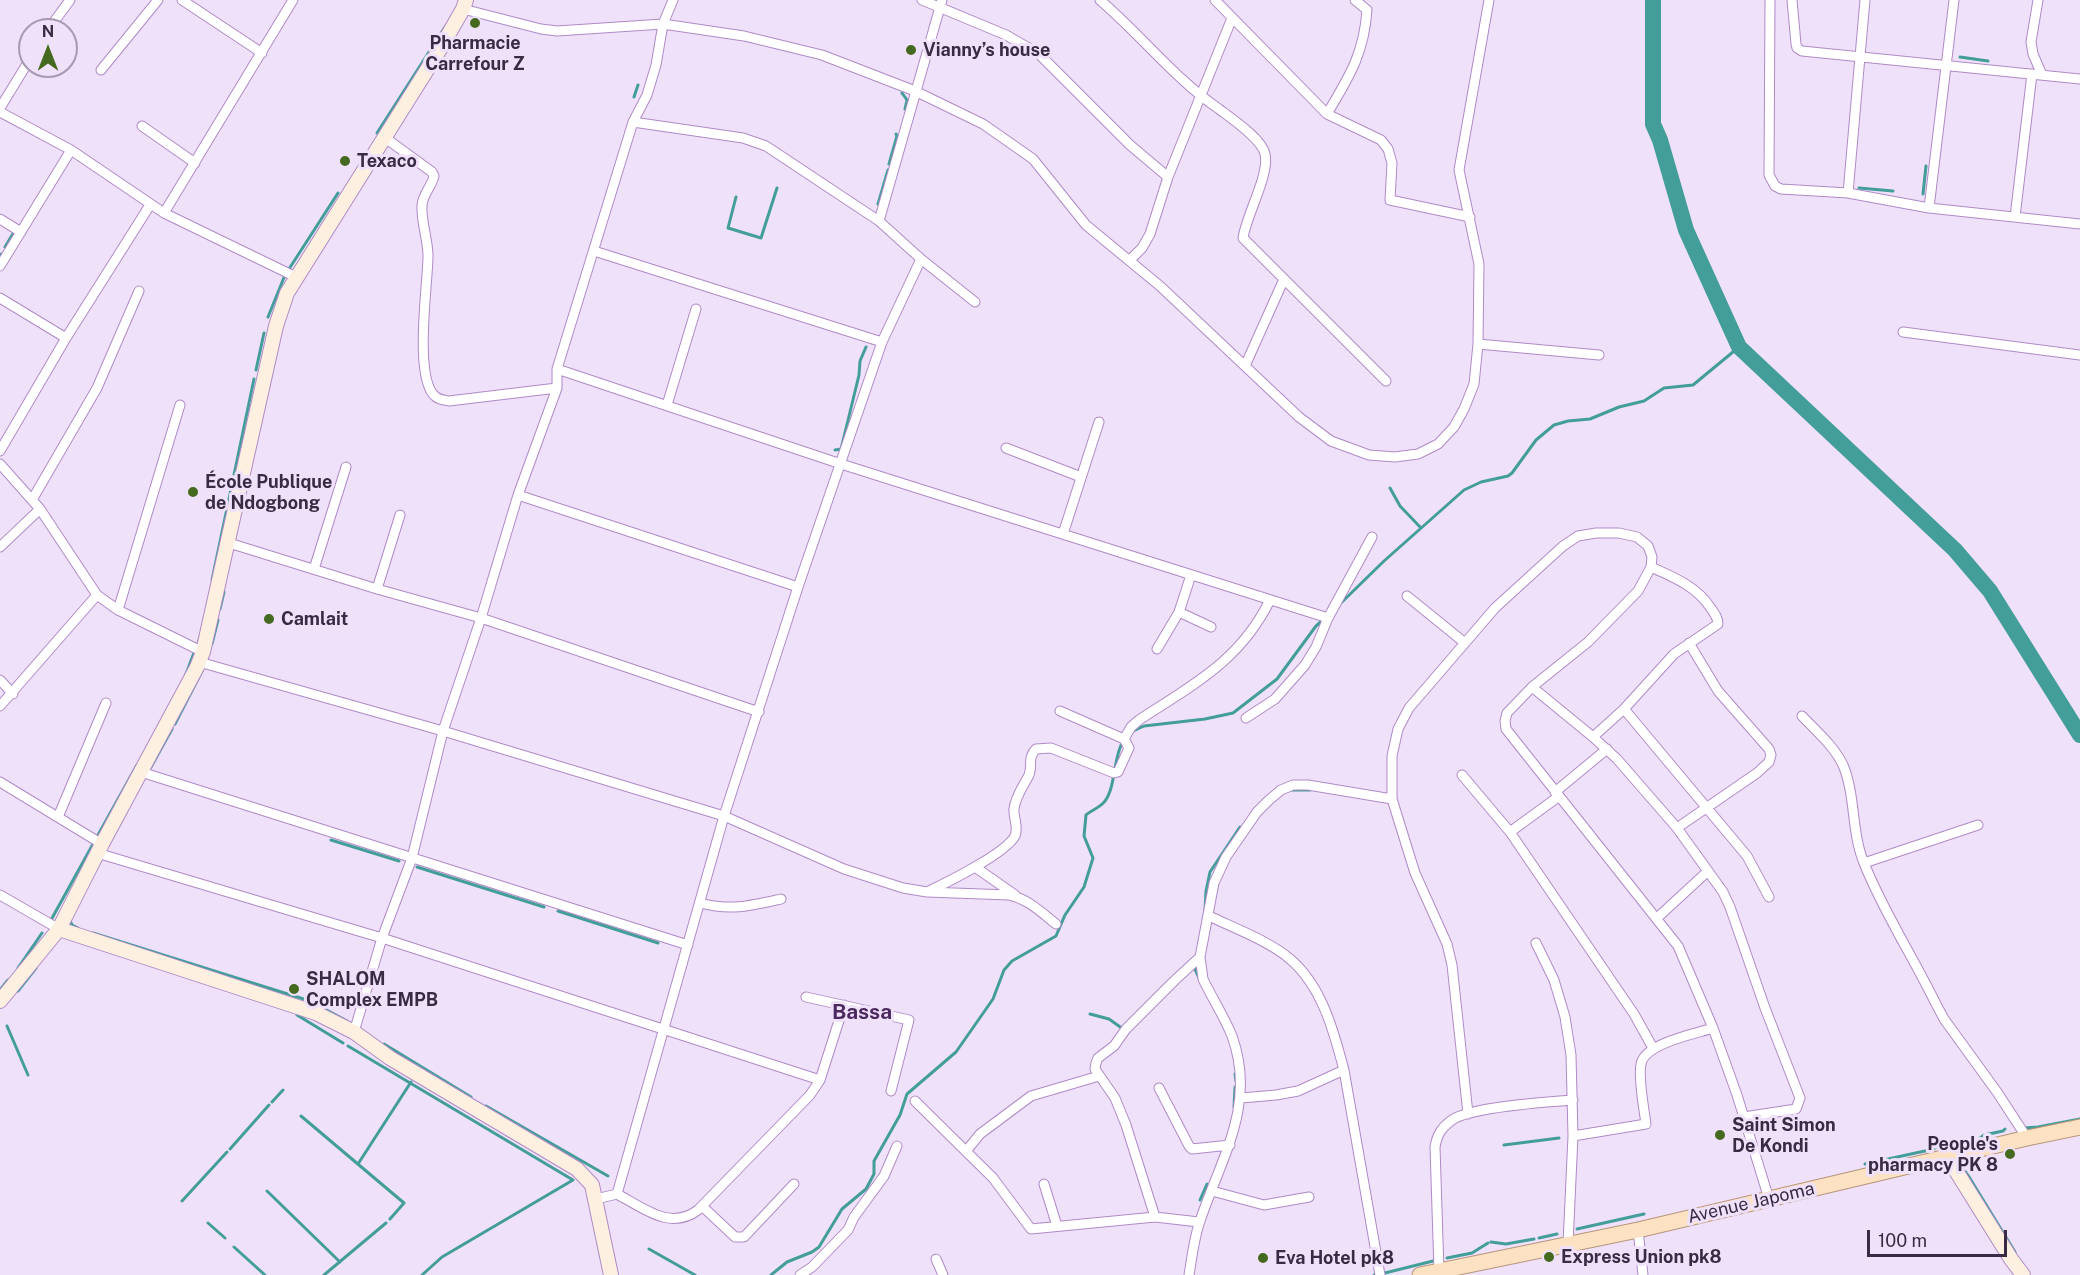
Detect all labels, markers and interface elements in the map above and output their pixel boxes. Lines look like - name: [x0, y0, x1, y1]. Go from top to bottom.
- marker: Pharmacie Carrefour Z: [468, 16, 482, 30]
- north arrow: [18, 18, 78, 78]
- text: N: [42, 22, 54, 41]
- place label: Pharmacie Carrefour Z: [425, 32, 525, 74]
- place label: Vianny’s house: [923, 39, 1050, 61]
- marker: Vianny’s house: [904, 43, 918, 57]
- place label: Texaco: [357, 150, 417, 172]
- marker: Texaco: [338, 154, 352, 168]
- place label: École Publique de Ndogbong: [205, 471, 332, 514]
- marker: École Publique de Ndogbong: [186, 485, 200, 499]
- place label: Camlait: [281, 608, 348, 630]
- marker: Camlait: [262, 612, 276, 626]
- place label: SHALOM Complex EMPB: [306, 968, 438, 1010]
- marker: SHALOM Complex EMPB: [287, 982, 301, 996]
- district label: Bassa: [832, 1000, 892, 1026]
- place label: Saint Simon De Kondi: [1732, 1114, 1836, 1156]
- marker: Saint Simon De Kondi: [1713, 1128, 1727, 1142]
- place label: People's pharmacy PK 8: [1868, 1133, 1998, 1176]
- marker: People's pharmacy PK 8: [2003, 1147, 2017, 1161]
- street label: Avenue Japoma: [1685, 1178, 1817, 1228]
- scale bar: [1870, 1218, 2010, 1256]
- text: 100 m: [1878, 1230, 1927, 1251]
- place label: Express Union pk8: [1561, 1246, 1722, 1268]
- place label: Eva Hotel pk8: [1275, 1247, 1394, 1269]
- marker: Express Union pk8: [1542, 1250, 1556, 1264]
- marker: Eva Hotel pk8: [1256, 1251, 1270, 1265]

